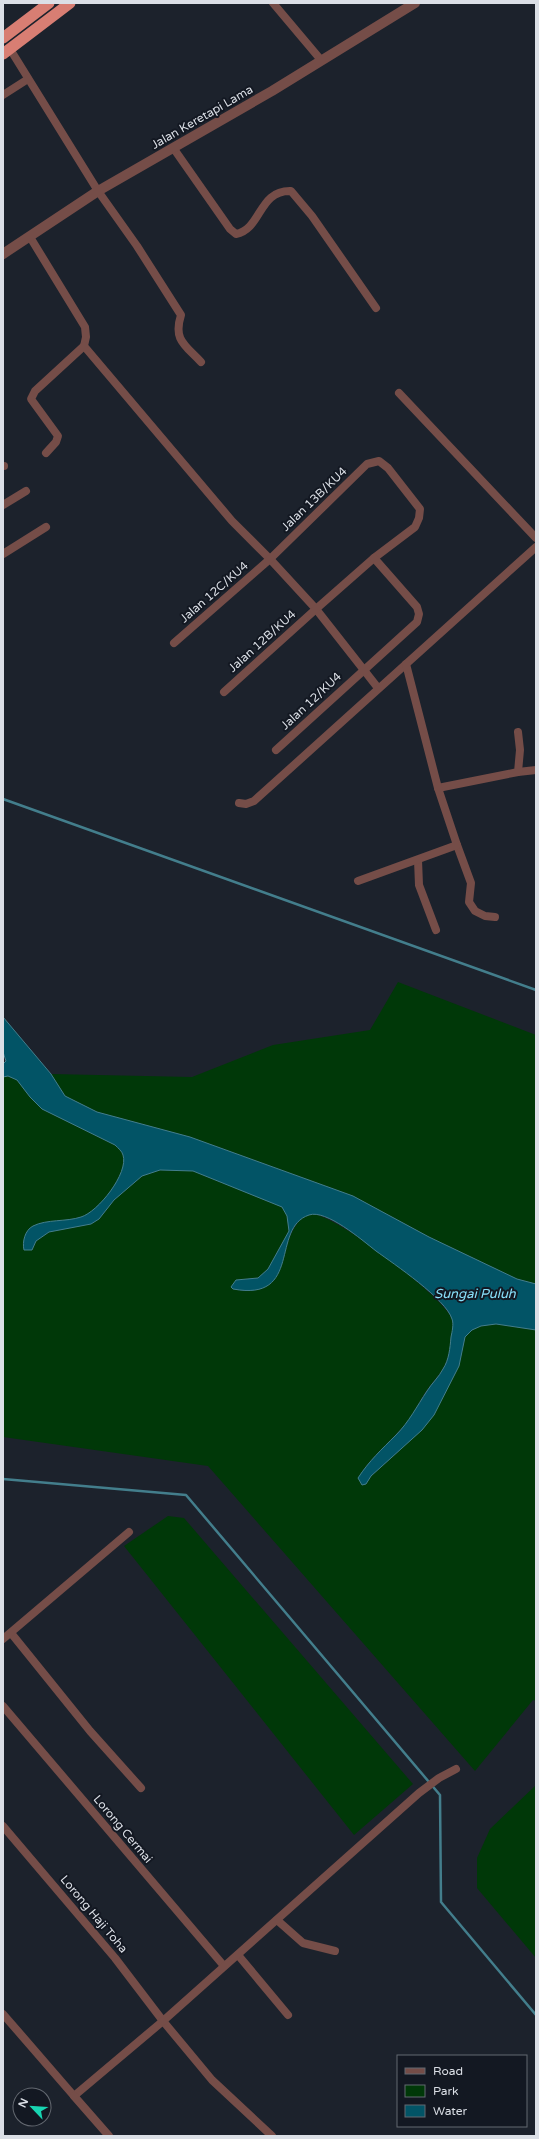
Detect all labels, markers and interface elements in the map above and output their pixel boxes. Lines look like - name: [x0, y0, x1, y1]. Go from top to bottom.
- street label: Jalan Keretapi Lama: [149, 82, 255, 152]
- street label: Jalan 13B/KU4: [278, 464, 350, 534]
- street label: Jalan 12C/KU4: [177, 558, 251, 625]
- street label: Jalan 12B/KU4: [225, 607, 299, 675]
- street label: Jalan 12/KU4: [278, 669, 344, 733]
- water label: Sungai Puluh: [434, 1286, 517, 1302]
- street label: Lorong Cermai: [91, 1792, 155, 1866]
- street label: Lorong Haji Toha: [58, 1872, 130, 1956]
- legend: [397, 2055, 527, 2127]
- text: Road: [433, 2064, 463, 2078]
- text: Park: [433, 2084, 459, 2098]
- north arrow: [12, 2087, 52, 2127]
- text: N: [16, 2096, 31, 2110]
- text: Water: [433, 2104, 468, 2118]

